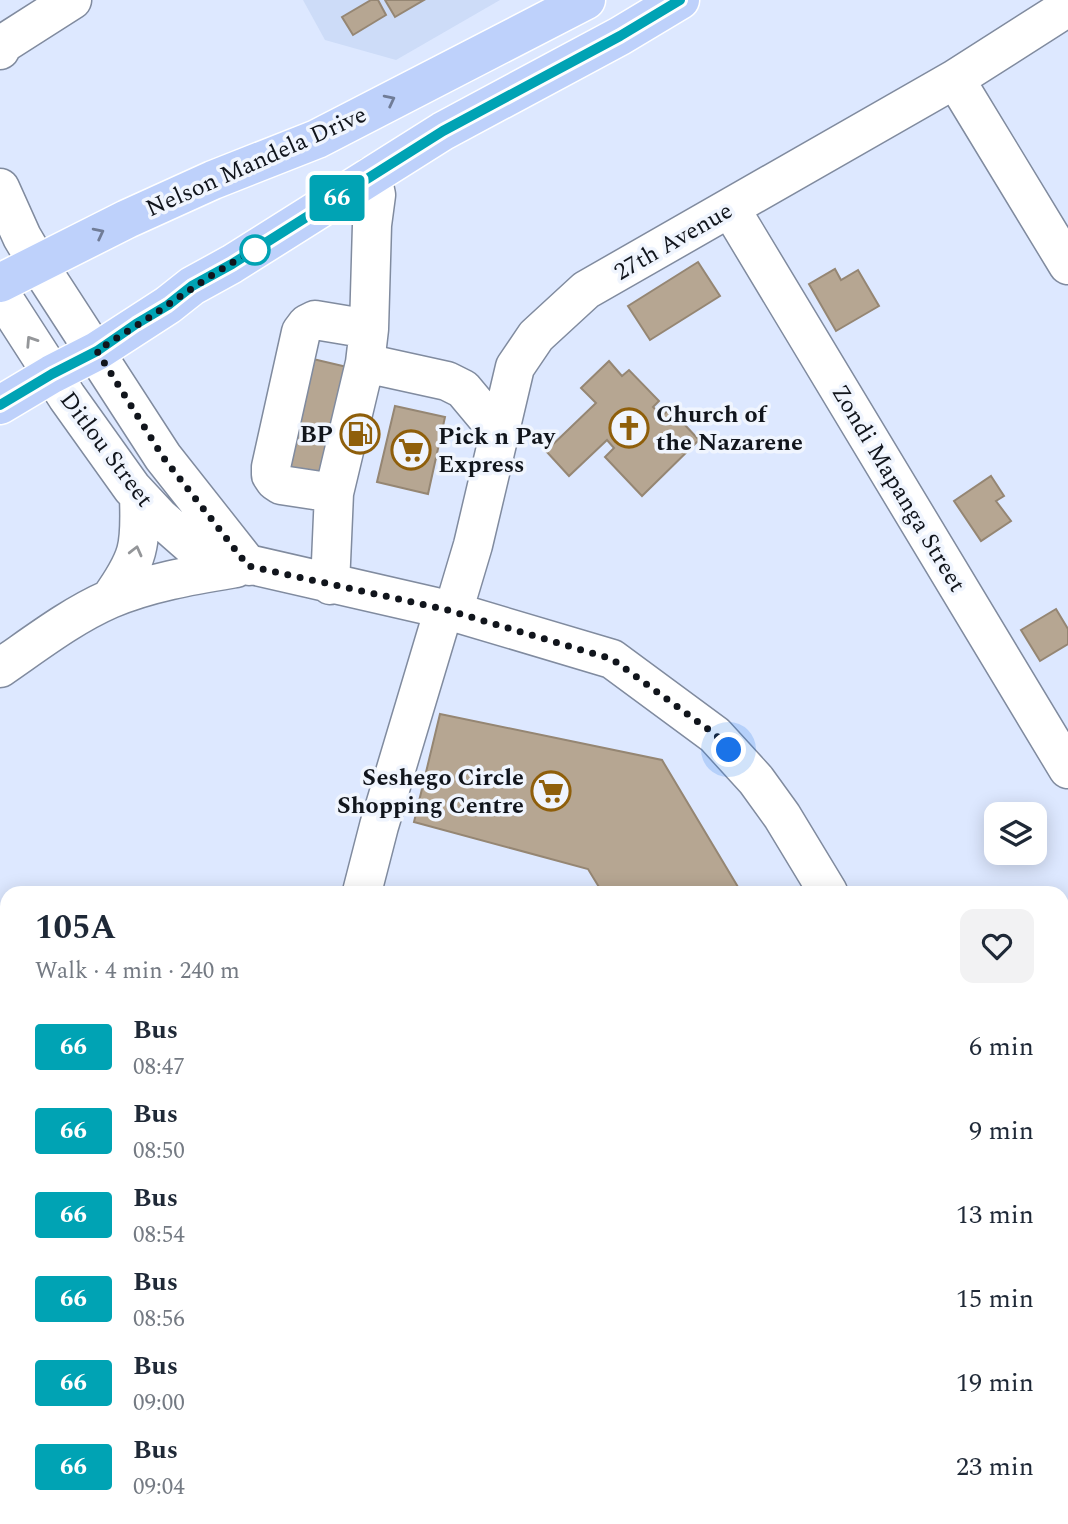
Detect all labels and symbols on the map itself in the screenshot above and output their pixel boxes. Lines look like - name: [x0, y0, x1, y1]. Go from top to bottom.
- one-way arrow: [383, 95, 395, 109]
- street label: Nelson Mandela Drive: [140, 97, 373, 227]
- line badge: 66: [306, 175, 368, 221]
- street label: 27th Avenue: [607, 193, 740, 290]
- one-way arrow: [92, 227, 104, 241]
- unlabelled marker: [240, 235, 270, 265]
- one-way arrow: [26, 335, 39, 348]
- street label: Zondi Mapanga Street: [822, 378, 974, 599]
- street label: Ditlou Street: [51, 384, 162, 515]
- place label: Church of the Nazarene: [656, 397, 803, 461]
- church icon: Church of the Nazarene: [608, 407, 650, 449]
- fuel station icon: BP: [339, 413, 381, 455]
- place label: BP: [300, 417, 333, 453]
- place label: Pick n Pay Express: [438, 419, 557, 483]
- supermarket icon: Pick n Pay Express: [390, 429, 432, 471]
- one-way arrow: [128, 546, 142, 558]
- your location: [711, 732, 746, 767]
- place label: Seshego Circle Shopping Centre: [337, 760, 524, 824]
- supermarket icon: Seshego Circle Shopping Centre: [530, 770, 572, 812]

